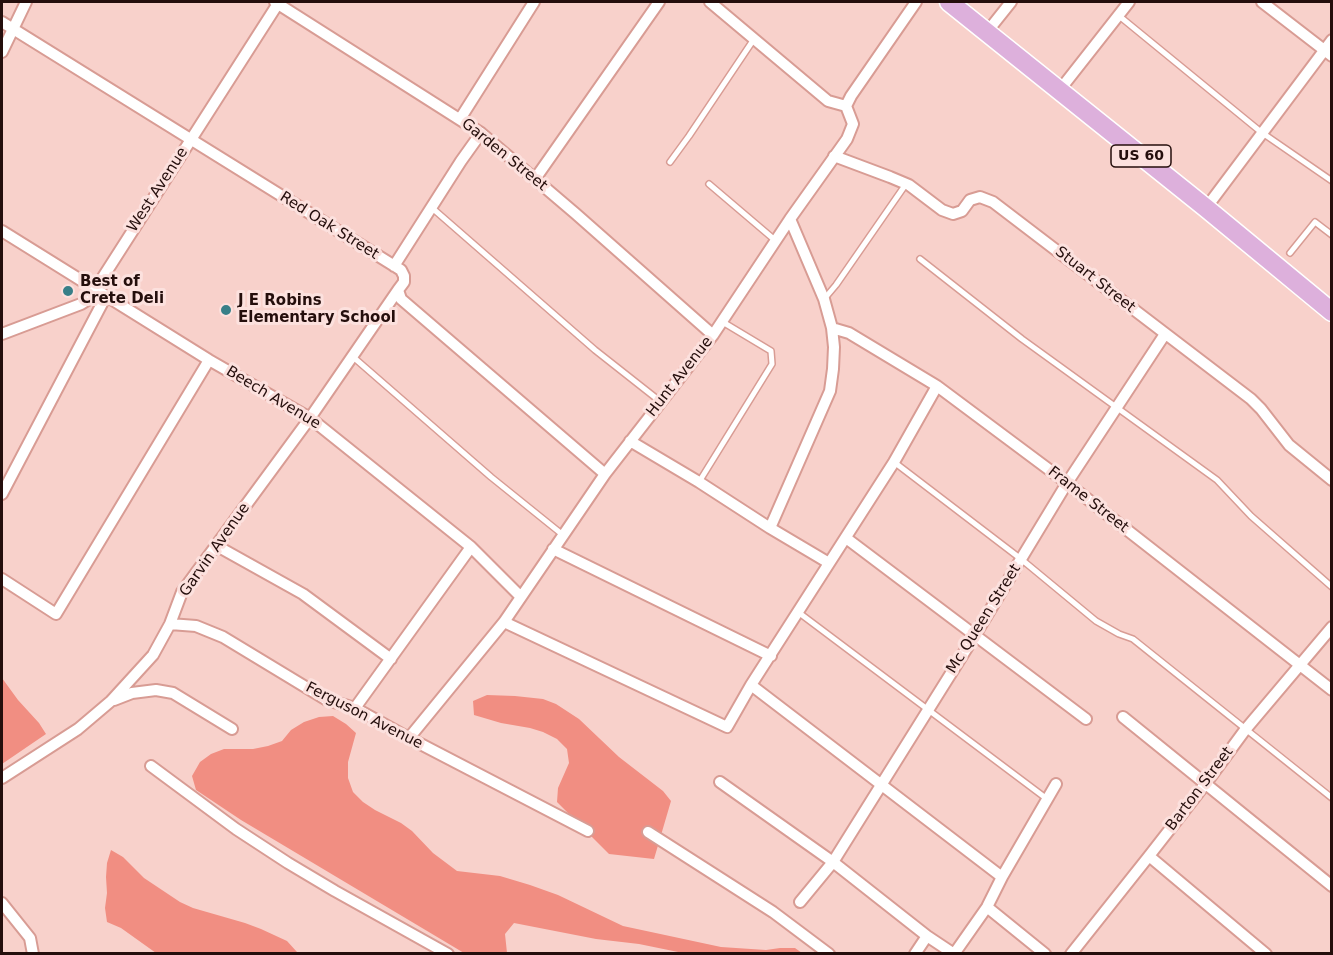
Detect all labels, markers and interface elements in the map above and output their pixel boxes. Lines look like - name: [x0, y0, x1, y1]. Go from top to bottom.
- street label: Garden Street: [457, 115, 551, 195]
- street label: West Avenue: [124, 144, 192, 236]
- road number: US 60: [1111, 145, 1171, 167]
- street label: Red Oak Street: [276, 188, 382, 264]
- street label: Stuart Street: [1051, 243, 1139, 317]
- place label: Best of Crete Deli: [80, 273, 164, 308]
- marker: Best of Crete Deli: [61, 284, 75, 298]
- place label: J E Robins Elementary School: [238, 292, 396, 327]
- marker: J E Robins Elementary School: [219, 303, 233, 317]
- street label: Hunt Avenue: [643, 333, 717, 421]
- street label: Beech Avenue: [223, 363, 323, 433]
- street label: Frame Street: [1044, 463, 1132, 537]
- street label: Garvin Avenue: [176, 500, 254, 600]
- street label: Mc Queen Street: [943, 561, 1025, 677]
- street label: Ferguson Avenue: [302, 679, 426, 753]
- street label: Barton Street: [1163, 743, 1237, 835]

